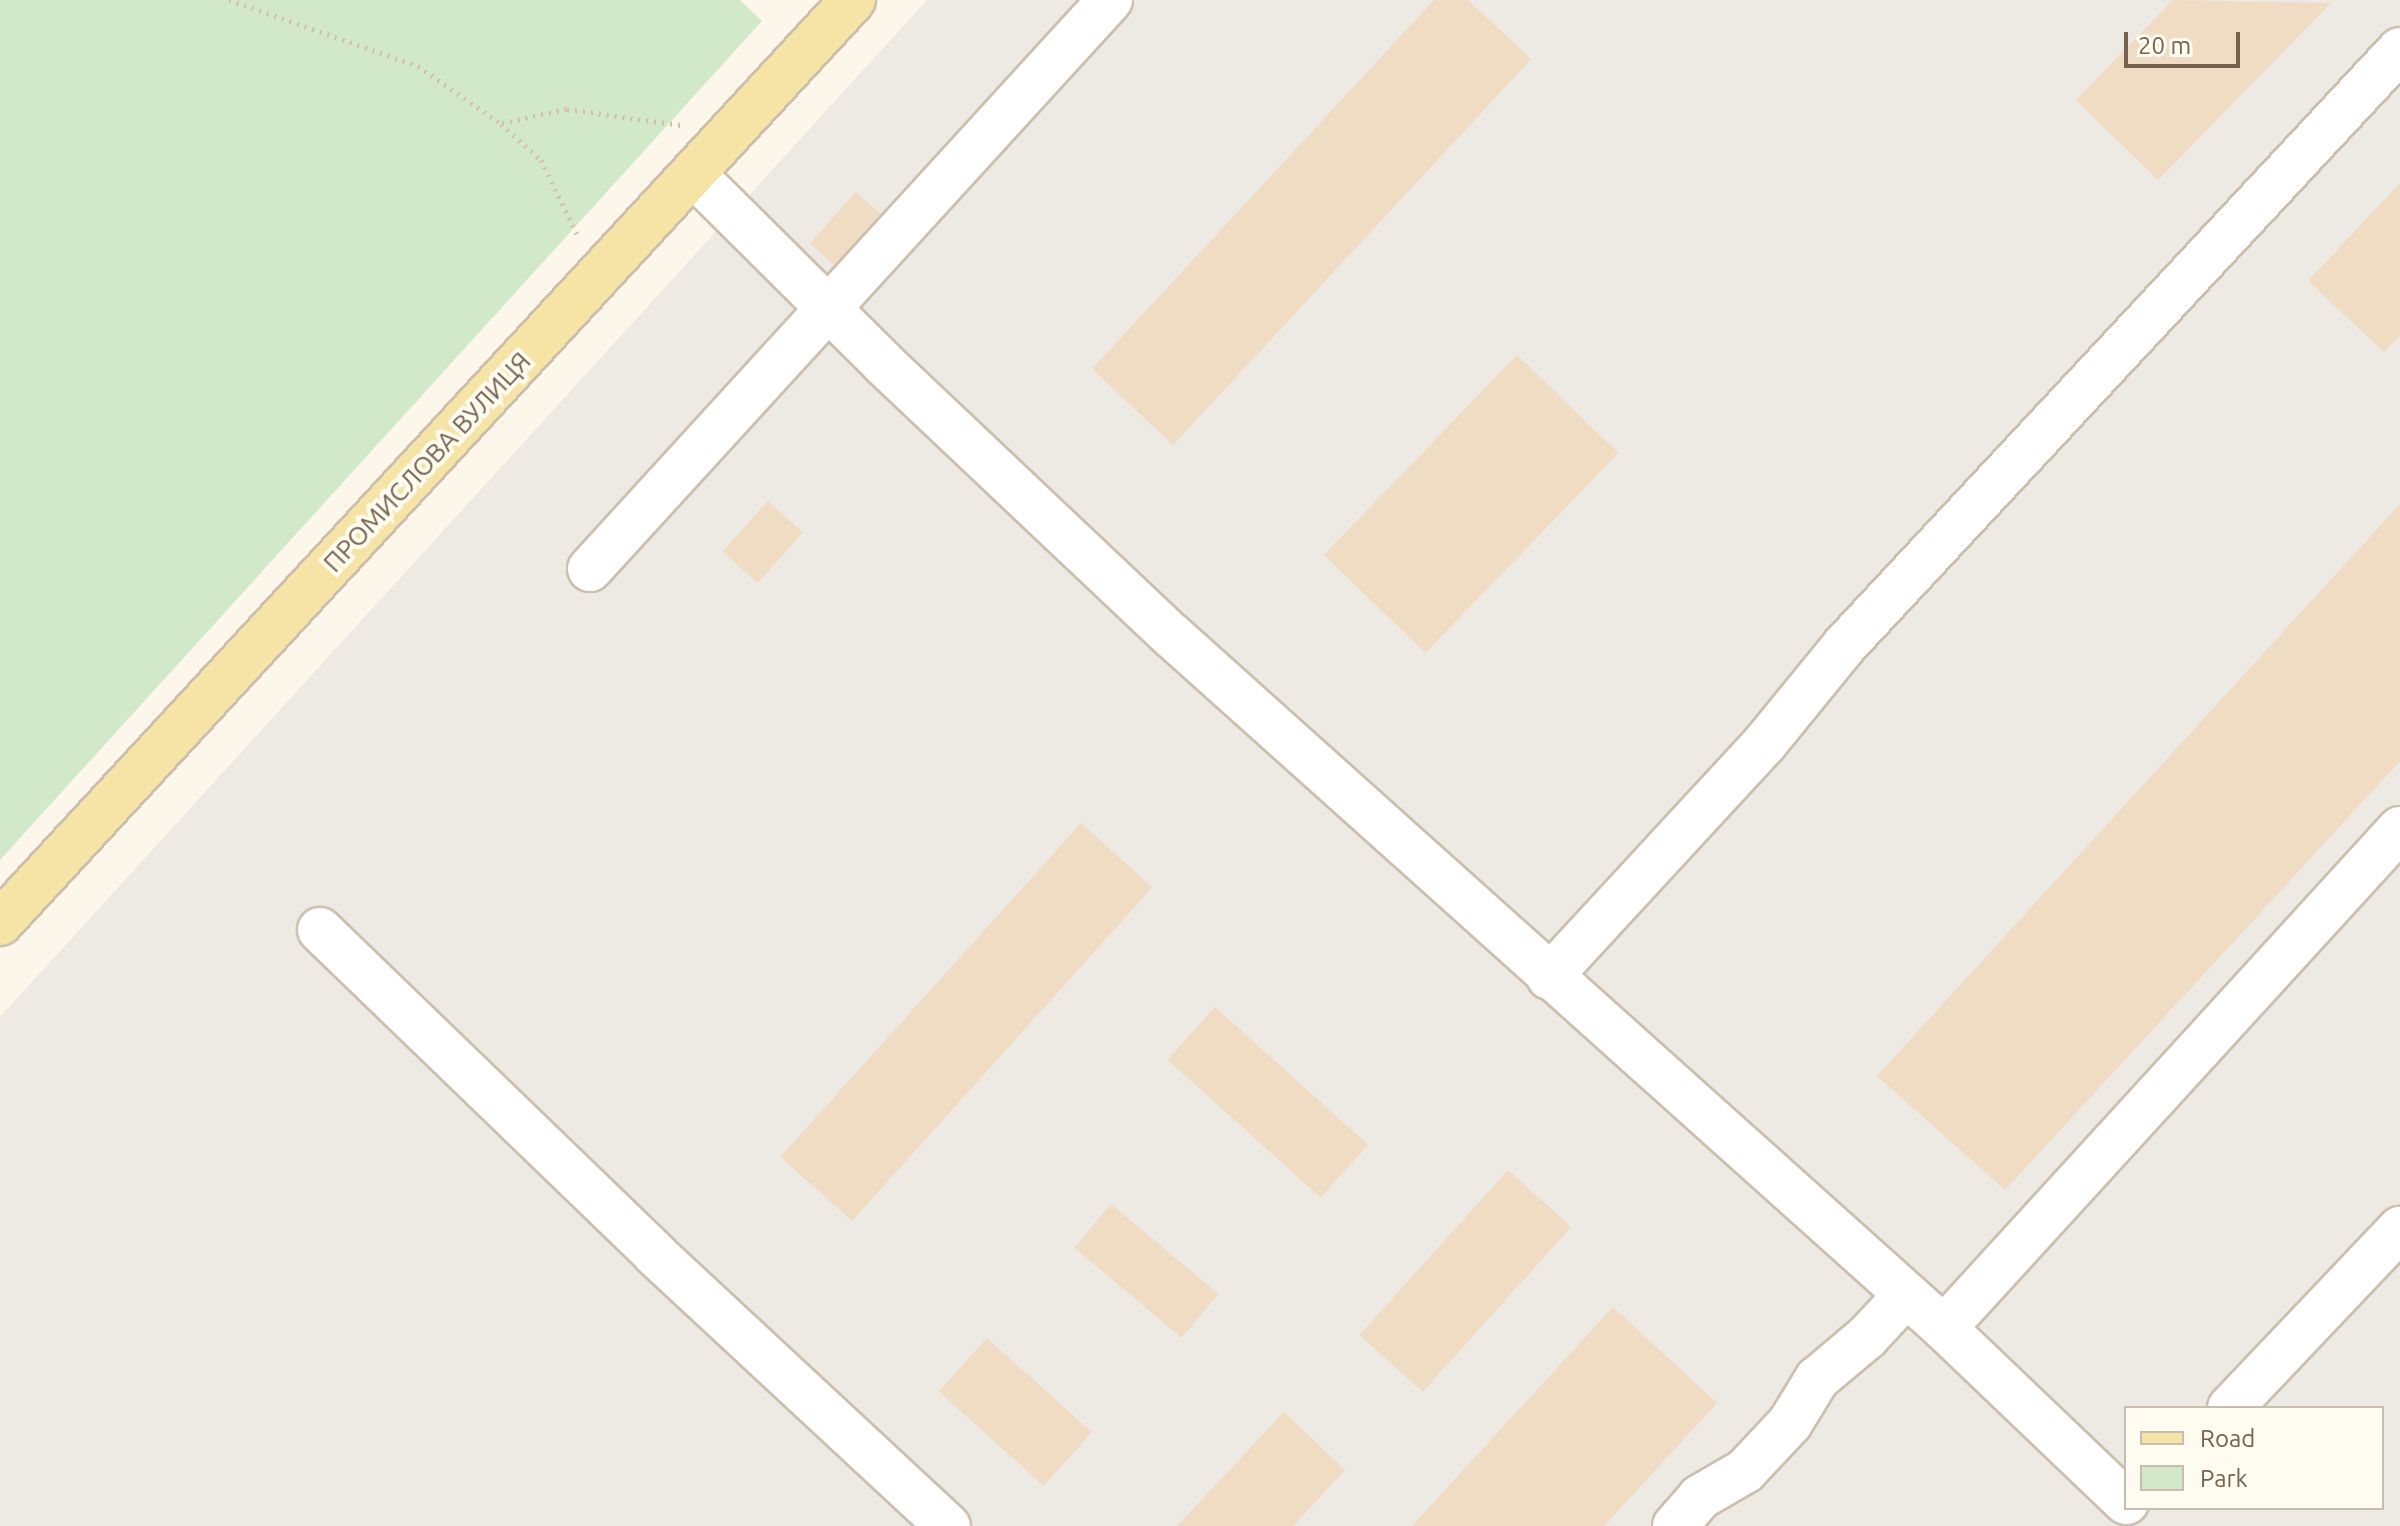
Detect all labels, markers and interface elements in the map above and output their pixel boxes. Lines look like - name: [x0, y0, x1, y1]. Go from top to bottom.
- scale bar: [2128, 16, 2244, 66]
- text: 20 m: [2138, 32, 2191, 59]
- street label: ПРОМИСЛОВА ВУЛИЦЯ: [317, 346, 537, 578]
- legend: [2124, 1406, 2384, 1510]
- text: Road: [2200, 1425, 2255, 1452]
- text: Park: [2200, 1465, 2248, 1492]

